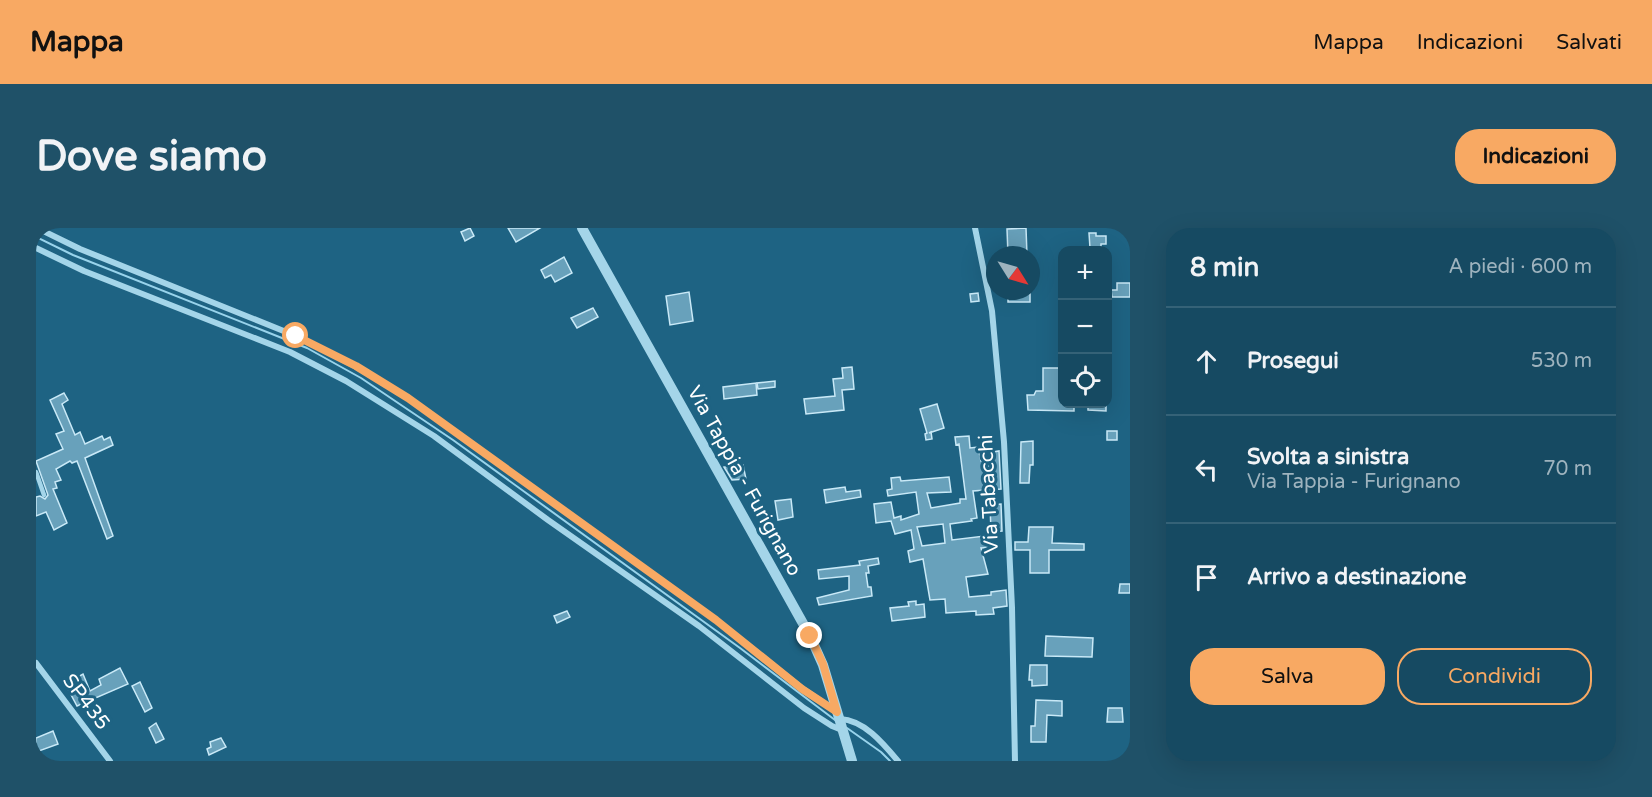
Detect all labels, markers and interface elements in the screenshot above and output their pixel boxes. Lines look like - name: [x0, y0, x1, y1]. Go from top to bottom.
- text: Mappa: [30, 25, 124, 59]
- text: Mappa: [1313, 30, 1384, 55]
- text: Indicazioni: [1417, 30, 1523, 55]
- text: Salvati: [1556, 30, 1622, 55]
- button: Indicazioni: [1455, 129, 1616, 184]
- text: Dove siamo: [36, 131, 267, 182]
- north arrow: [986, 246, 1040, 300]
- map controls: [1058, 246, 1112, 408]
- button: +: [1058, 246, 1112, 300]
- text: 8 min: [1190, 252, 1259, 283]
- text: A piedi · 600 m: [1449, 255, 1592, 279]
- button: −: [1058, 300, 1112, 354]
- route start: [282, 322, 308, 348]
- icon: ahead: [1190, 345, 1223, 378]
- text: Prosegui: [1247, 348, 1339, 374]
- text: 530 m: [1531, 349, 1592, 373]
- button: locate: [1058, 354, 1112, 408]
- street label: Via Tappia - Furignano: [682, 382, 806, 580]
- street label: Via Tabacchi: [974, 434, 1004, 554]
- text: Svolta a sinistra: [1247, 444, 1409, 470]
- icon: left: [1190, 453, 1223, 486]
- text: 70 m: [1543, 457, 1592, 481]
- text: Via Tappia - Furignano: [1247, 470, 1461, 494]
- icon: arrive: [1190, 561, 1223, 594]
- text: Arrivo a destinazione: [1247, 564, 1466, 590]
- route end: [796, 622, 822, 648]
- button: Salva: [1190, 648, 1385, 705]
- button: Condividi: [1397, 648, 1592, 705]
- street label: SP435: [57, 669, 115, 735]

